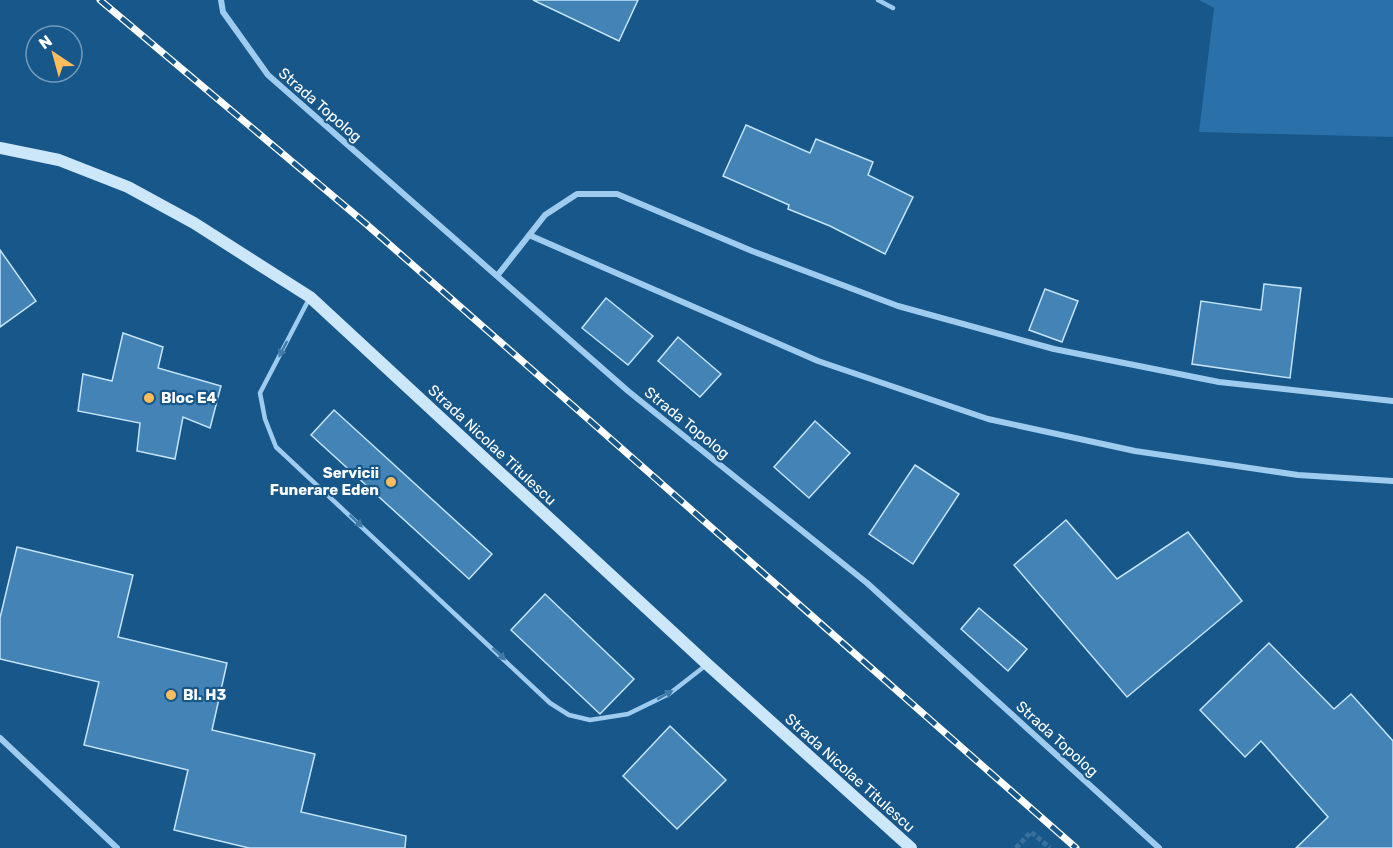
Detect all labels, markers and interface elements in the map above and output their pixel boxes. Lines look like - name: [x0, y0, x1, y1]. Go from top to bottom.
- north arrow: [24, 24, 84, 84]
- text: N: [35, 31, 56, 53]
- street label: Strada Topolog: [275, 64, 365, 146]
- one-way arrow: [278, 340, 288, 357]
- street label: Strada Nicolae Titulescu: [424, 381, 560, 509]
- street label: Strada Topolog: [641, 383, 733, 463]
- place label: Bloc E4: [161, 389, 217, 407]
- marker: Bloc E4: [142, 391, 156, 405]
- place label: Servicii Funerare Eden: [270, 464, 379, 499]
- marker: Servicii Funerare Eden: [384, 475, 398, 489]
- one-way arrow: [349, 514, 363, 528]
- one-way arrow: [491, 647, 505, 661]
- place label: Bl. H3: [183, 686, 226, 704]
- marker: Bl. H3: [164, 688, 178, 702]
- one-way arrow: [657, 690, 674, 700]
- street label: Strada Topolog: [1012, 697, 1102, 781]
- street label: Strada Nicolae Titulescu: [781, 710, 919, 836]

